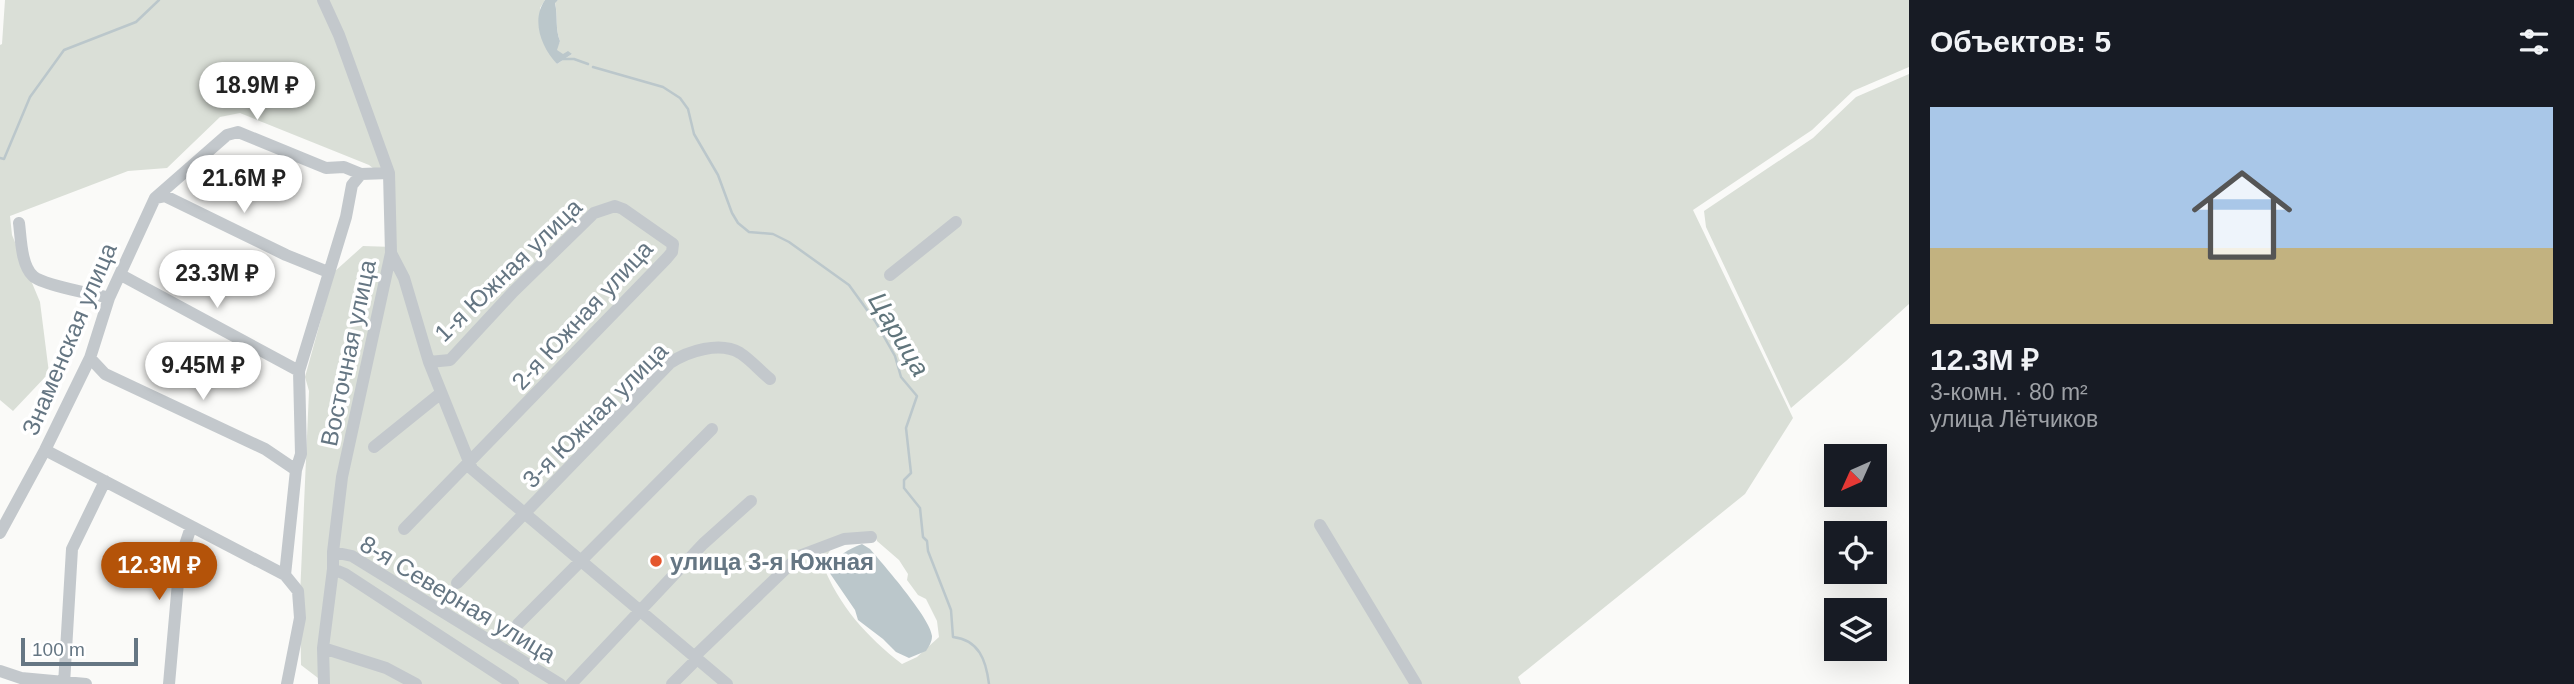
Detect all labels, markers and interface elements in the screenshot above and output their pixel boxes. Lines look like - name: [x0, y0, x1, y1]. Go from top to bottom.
- icon: filters: [2515, 23, 2553, 61]
- text: Объектов: 5: [1930, 25, 2111, 58]
- pin: 18.9M ₽: [192, 62, 322, 122]
- text: 18.9M ₽: [215, 72, 299, 98]
- icon: home: [2179, 152, 2305, 278]
- pin: 21.6M ₽: [179, 156, 309, 215]
- text: 21.6M ₽: [202, 165, 286, 191]
- street label: 1-я Южная улица: [429, 193, 587, 347]
- street label: 2-я Южная улица: [506, 235, 658, 395]
- street label: Знаменская улица: [16, 238, 122, 439]
- pin: 23.3M ₽: [152, 250, 282, 310]
- street label: Восточная улица: [315, 257, 381, 449]
- text: 23.3M ₽: [175, 260, 259, 286]
- water label: Царица: [862, 287, 936, 381]
- street label: 3-я Южная улица: [517, 337, 673, 493]
- pin: 9.45M ₽: [138, 342, 268, 402]
- text: 12.3M ₽: [1930, 343, 2039, 376]
- text: 9.45M ₽: [161, 352, 245, 378]
- text: 3-комн. · 80 m²: [1930, 379, 2088, 405]
- text: улица Лётчиков: [1930, 406, 2098, 432]
- north arrow: [1824, 444, 1886, 508]
- map controls: [1824, 444, 1887, 661]
- button: locate: [1824, 521, 1887, 584]
- street label: 8-я Северная улица: [355, 530, 561, 668]
- pin: 12.3M ₽: [94, 542, 224, 602]
- place label: улица 3-я Южная: [670, 548, 874, 575]
- text: 12.3M ₽: [117, 552, 201, 578]
- marker: улица 3-я Южная: [648, 553, 664, 569]
- button: layers: [1824, 598, 1887, 661]
- scale bar: [21, 635, 138, 667]
- text: 100 m: [32, 639, 85, 660]

